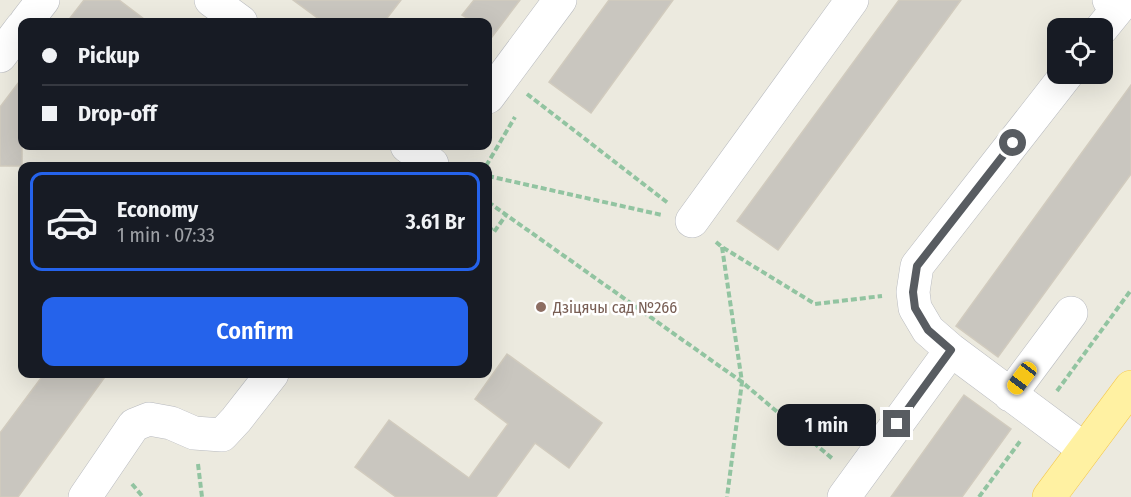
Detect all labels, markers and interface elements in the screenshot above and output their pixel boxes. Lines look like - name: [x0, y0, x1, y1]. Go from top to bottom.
- map controls: [1047, 18, 1113, 84]
- button: locate: [1047, 18, 1113, 84]
- text: Pickup: [78, 42, 140, 69]
- text: Drop-off: [78, 100, 157, 127]
- route start: [999, 129, 1026, 156]
- icon: car: [45, 195, 99, 249]
- text: Economy: [117, 196, 198, 223]
- text: 3.61 Br: [406, 208, 465, 235]
- text: 1 min · 07:33: [117, 223, 215, 247]
- button: Confirm: [42, 297, 468, 366]
- place label: Дзіцячы сад №266: [552, 298, 677, 317]
- marker: Дзіцячы сад №266: [534, 300, 548, 314]
- car: [1004, 358, 1040, 398]
- callout: 1 min: [777, 403, 876, 445]
- route end: [883, 410, 910, 437]
- text: 1 min: [805, 413, 848, 437]

